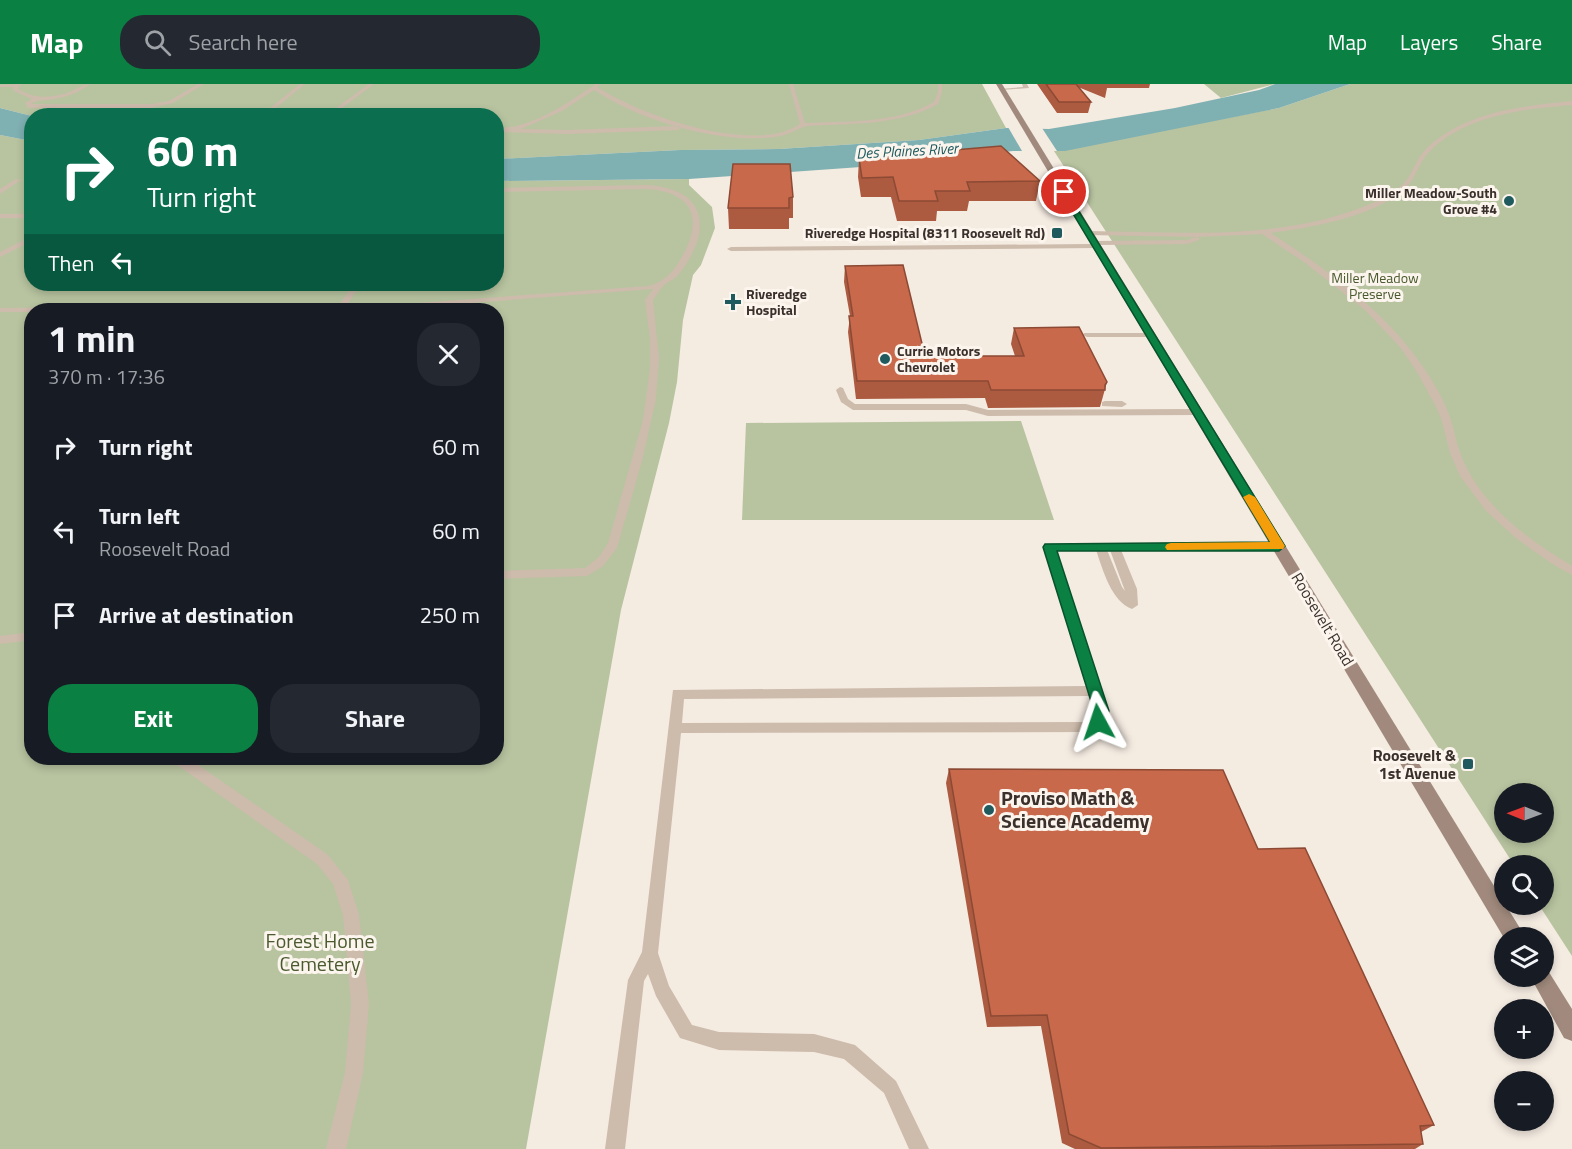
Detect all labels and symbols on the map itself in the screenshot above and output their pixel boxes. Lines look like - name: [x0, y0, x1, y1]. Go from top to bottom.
- water label: Des Plaines River: [856, 136, 961, 165]
- pin: [1038, 166, 1089, 217]
- place label: Miller Meadow-South Grove #4: [1365, 182, 1497, 219]
- marker: Miller Meadow-South Grove #4: [1502, 194, 1516, 208]
- place label: Riveredge Hospital (8311 Roosevelt Rd): [805, 222, 1045, 243]
- marker: Riveredge Hospital (8311 Roosevelt Rd): [1050, 226, 1064, 240]
- park label: Miller Meadow Preserve: [1331, 267, 1419, 304]
- place label: Riveredge Hospital: [746, 283, 807, 320]
- marker: Riveredge Hospital: [724, 293, 742, 311]
- place label: Currie Motors Chevrolet: [897, 340, 981, 377]
- marker: Currie Motors Chevrolet: [878, 352, 892, 366]
- street label: Roosevelt Road: [1286, 568, 1360, 670]
- position arrow: [1066, 690, 1130, 754]
- place label: Roosevelt & 1st Avenue: [1373, 743, 1457, 785]
- marker: Roosevelt & 1st Avenue: [1461, 757, 1475, 771]
- place label: Proviso Math & Science Academy: [1001, 782, 1150, 836]
- north arrow: [1494, 783, 1554, 843]
- marker: Proviso Math & Science Academy: [982, 803, 996, 817]
- park label: Forest Home Cemetery: [265, 925, 375, 979]

